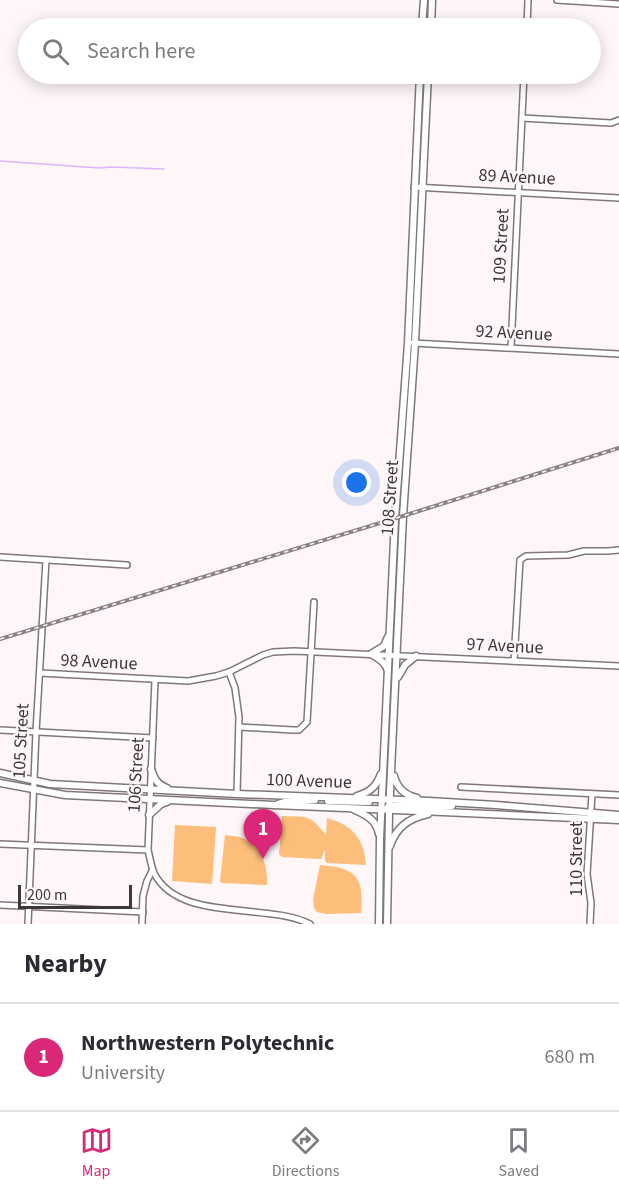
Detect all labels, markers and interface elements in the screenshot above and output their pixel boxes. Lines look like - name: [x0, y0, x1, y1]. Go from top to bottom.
- search box: [18, 18, 601, 84]
- icon: search: [39, 35, 72, 68]
- text: Search here: [87, 35, 195, 67]
- street label: 89 Avenue: [478, 163, 556, 192]
- street label: 109 Street: [487, 208, 515, 284]
- street label: 92 Avenue: [475, 319, 553, 348]
- street label: 108 Street: [375, 459, 405, 537]
- your location: [342, 468, 371, 497]
- street label: 97 Avenue: [466, 632, 544, 661]
- street label: 98 Avenue: [60, 648, 138, 677]
- street label: 105 Street: [7, 703, 35, 779]
- street label: 106 Street: [122, 737, 150, 813]
- street label: 100 Avenue: [266, 767, 352, 795]
- pin: 1: [244, 810, 282, 859]
- street label: 110 Street: [564, 821, 589, 897]
- scale bar: [18, 882, 132, 910]
- text: 200 m: [27, 884, 67, 906]
- text: Nearby: [24, 945, 107, 982]
- text: Northwestern Polytechnic: [81, 1027, 334, 1059]
- text: 1: [38, 1043, 49, 1071]
- text: 680 m: [545, 1043, 595, 1071]
- text: University: [81, 1059, 165, 1087]
- tab: Map: [80, 1124, 113, 1182]
- tab: Directions: [272, 1124, 339, 1182]
- tab: Saved: [499, 1124, 539, 1182]

